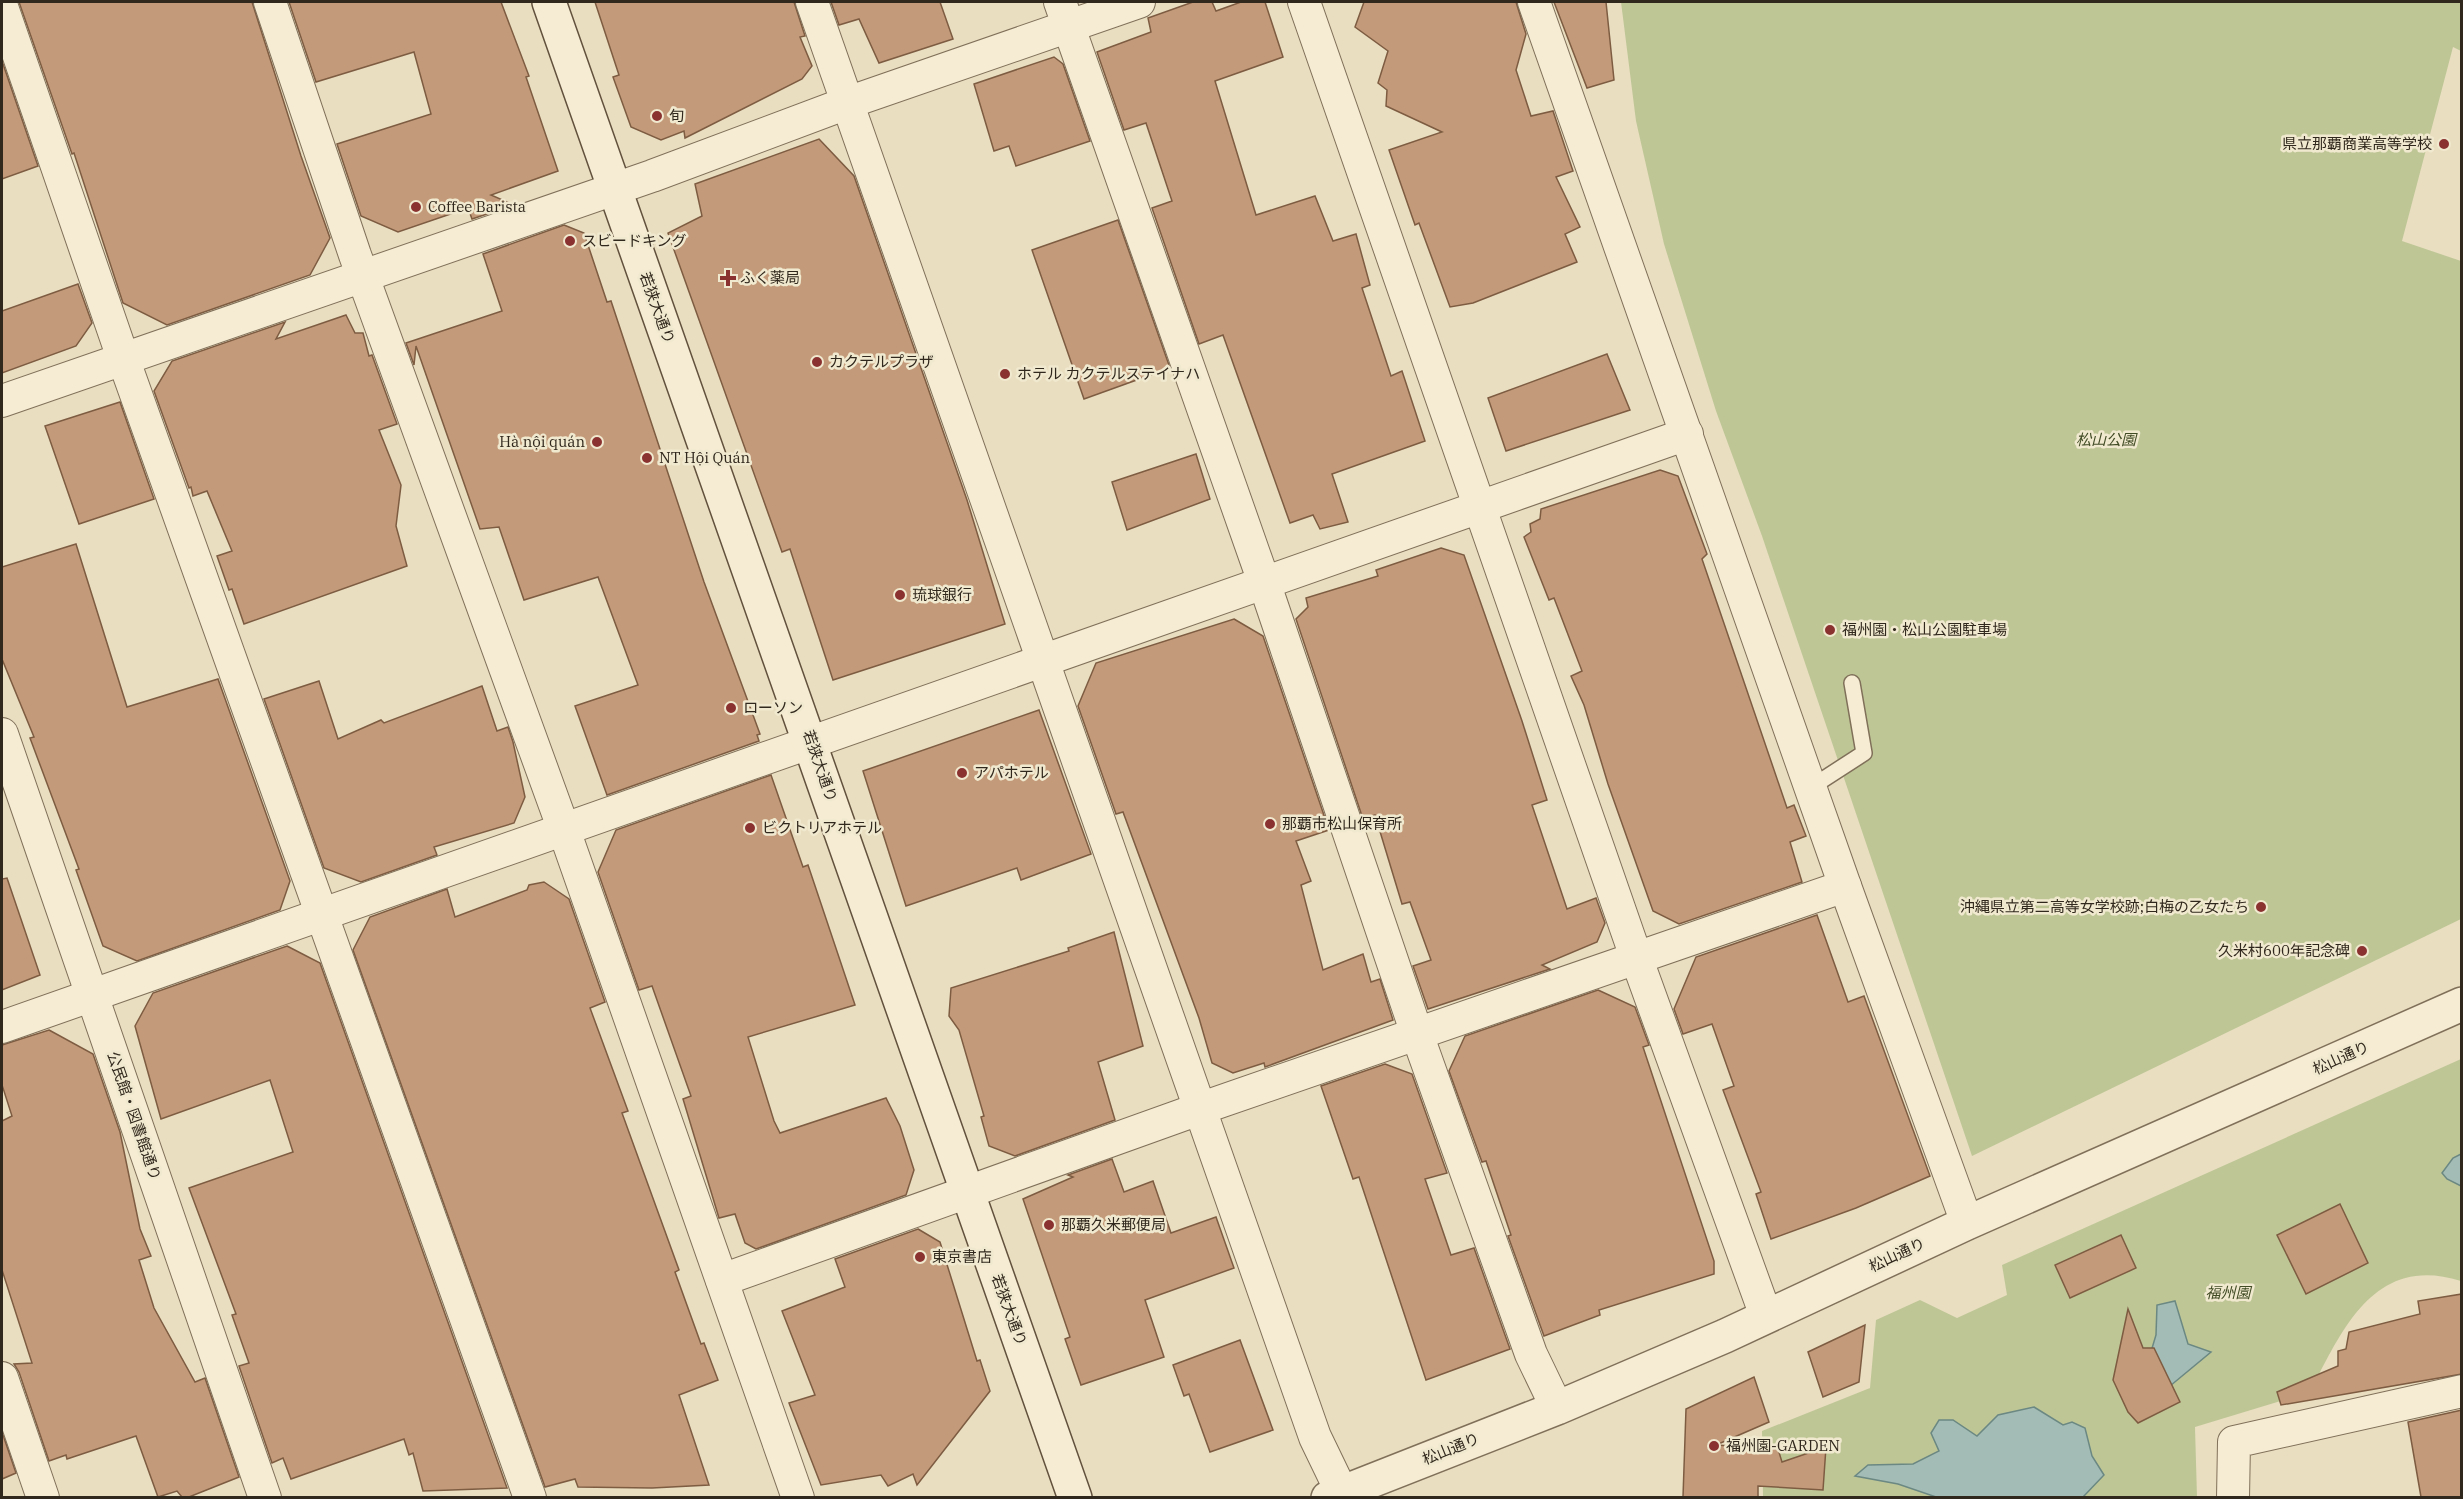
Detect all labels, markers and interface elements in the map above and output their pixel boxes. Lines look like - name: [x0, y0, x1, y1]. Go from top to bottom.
- place label: 旬: [669, 106, 684, 125]
- marker: 旬: [650, 109, 664, 123]
- place label: 県立那覇商業高等学校: [2282, 134, 2432, 153]
- marker: 県立那覇商業高等学校: [2437, 137, 2451, 151]
- place label: Coffee Barista: [428, 197, 526, 216]
- marker: Coffee Barista: [409, 200, 423, 214]
- place label: スビードキング: [582, 231, 687, 250]
- marker: スビードキング: [563, 234, 577, 248]
- place label: ふく薬局: [740, 268, 800, 287]
- street label: 若狭大通り: [636, 269, 679, 346]
- marker: ふく薬局: [721, 271, 735, 285]
- place label: カクテルプラザ: [829, 352, 934, 371]
- marker: カクテルプラザ: [810, 355, 824, 369]
- place label: ホテル カクテルステイナハ: [1017, 364, 1200, 383]
- marker: ホテル カクテルステイナハ: [998, 367, 1012, 381]
- park label: 松山公園: [2076, 430, 2138, 449]
- place label: Hà nội quán: [499, 432, 585, 451]
- marker: Hà nội quán: [590, 435, 604, 449]
- place label: NT Hội Quán: [659, 448, 751, 467]
- marker: NT Hội Quán: [640, 451, 654, 465]
- place label: 琉球銀行: [912, 585, 972, 604]
- marker: 琉球銀行: [893, 588, 907, 602]
- place label: 福州園・松山公園駐車場: [1842, 620, 2007, 639]
- marker: 福州園・松山公園駐車場: [1823, 623, 1837, 637]
- place label: ローソン: [743, 698, 803, 717]
- marker: ローソン: [724, 701, 738, 715]
- street label: 若狭大通り: [799, 727, 842, 804]
- place label: アパホテル: [974, 763, 1049, 782]
- marker: アパホテル: [955, 766, 969, 780]
- place label: 那覇市松山保育所: [1282, 814, 1402, 833]
- marker: 那覇市松山保育所: [1263, 817, 1277, 831]
- place label: ビクトリアホテル: [762, 818, 882, 837]
- marker: ビクトリアホテル: [743, 821, 757, 835]
- place label: 沖縄県立第二高等女学校跡;白梅の乙女たち: [1960, 897, 2249, 916]
- marker: 沖縄県立第二高等女学校跡;白梅の乙女たち: [2254, 900, 2268, 914]
- place label: 久米村600年記念碑: [2218, 941, 2350, 960]
- marker: 久米村600年記念碑: [2355, 944, 2369, 958]
- street label: 松山通り: [2310, 1037, 2372, 1078]
- street label: 公民館・図書館通り: [104, 1049, 165, 1183]
- place label: 那覇久米郵便局: [1061, 1215, 1166, 1234]
- marker: 那覇久米郵便局: [1042, 1218, 1056, 1232]
- street label: 松山通り: [1866, 1233, 1928, 1276]
- place label: 東京書店: [932, 1247, 992, 1266]
- marker: 東京書店: [913, 1250, 927, 1264]
- street label: 若狭大通り: [988, 1271, 1031, 1348]
- park label: 福州園: [2205, 1283, 2252, 1302]
- street label: 松山通り: [1419, 1428, 1482, 1469]
- place label: 福州園-GARDEN: [1726, 1436, 1840, 1455]
- marker: 福州園-GARDEN: [1707, 1439, 1721, 1453]

